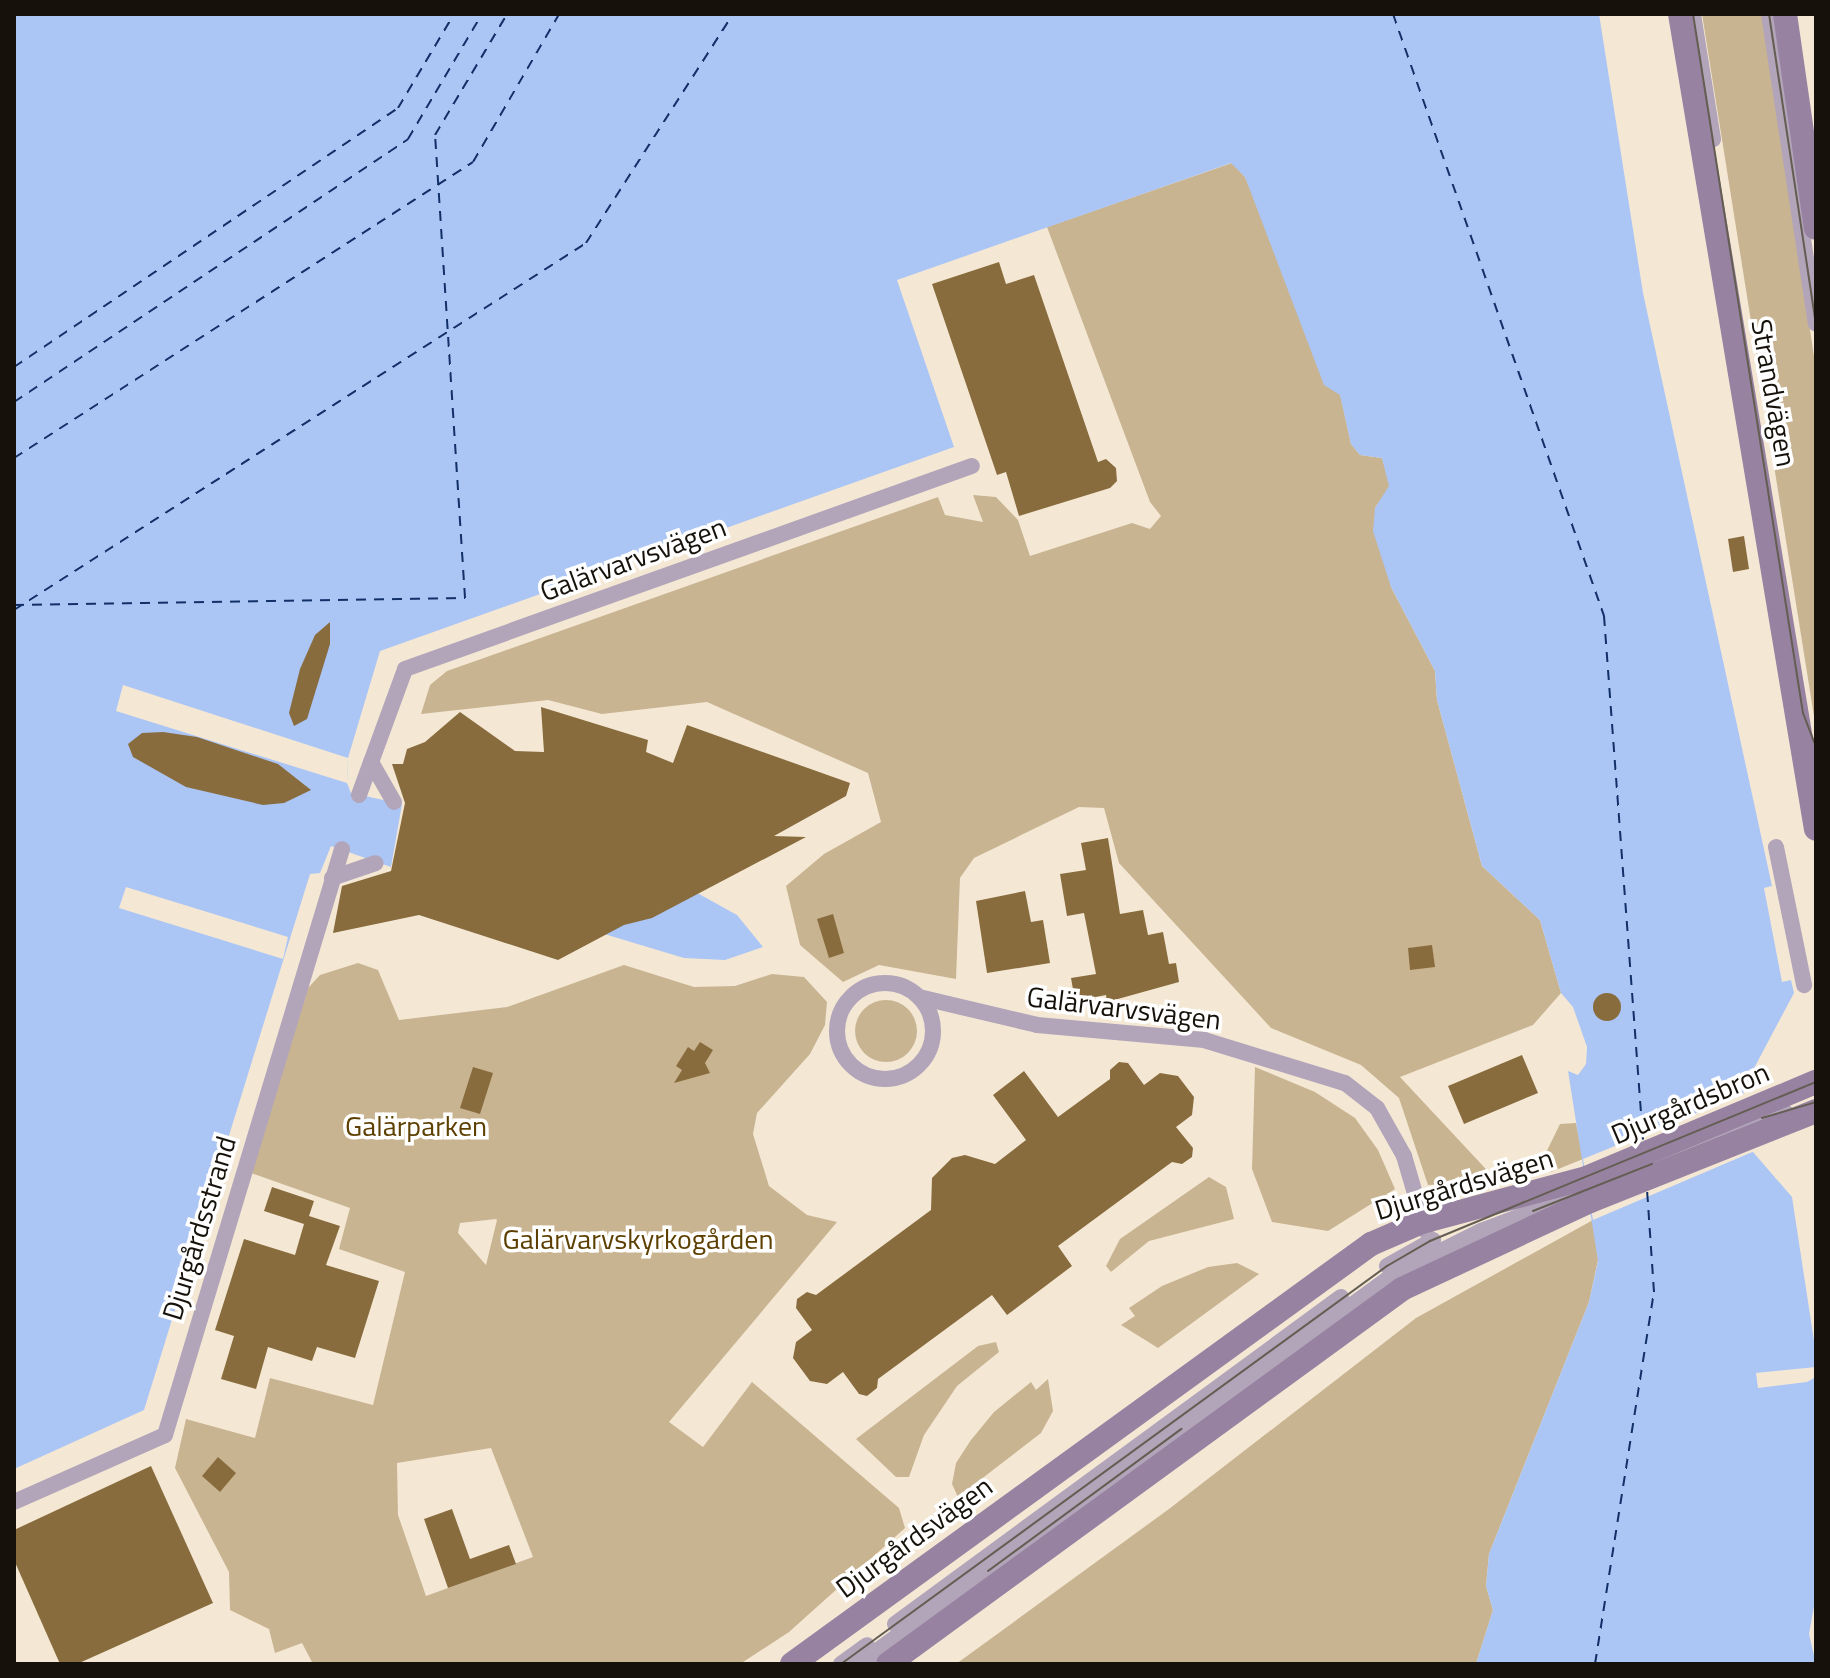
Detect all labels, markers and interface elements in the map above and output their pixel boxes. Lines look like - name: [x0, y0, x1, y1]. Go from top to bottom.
- street label: Strandvägen: [1745, 317, 1803, 469]
- street label: Galärvarvsvägen: [535, 510, 731, 608]
- street label: Galärvarvsvägen: [1025, 979, 1223, 1037]
- street label: Djurgårdsbron: [1606, 1055, 1774, 1151]
- park label: Galärparken: [345, 1109, 487, 1143]
- street label: Djurgårdsstrand: [155, 1132, 243, 1324]
- street label: Djurgårdsvägen: [1371, 1141, 1557, 1227]
- park label: Galärvarvskyrkogården: [503, 1222, 773, 1256]
- street label: Djurgårdsvägen: [829, 1469, 999, 1605]

